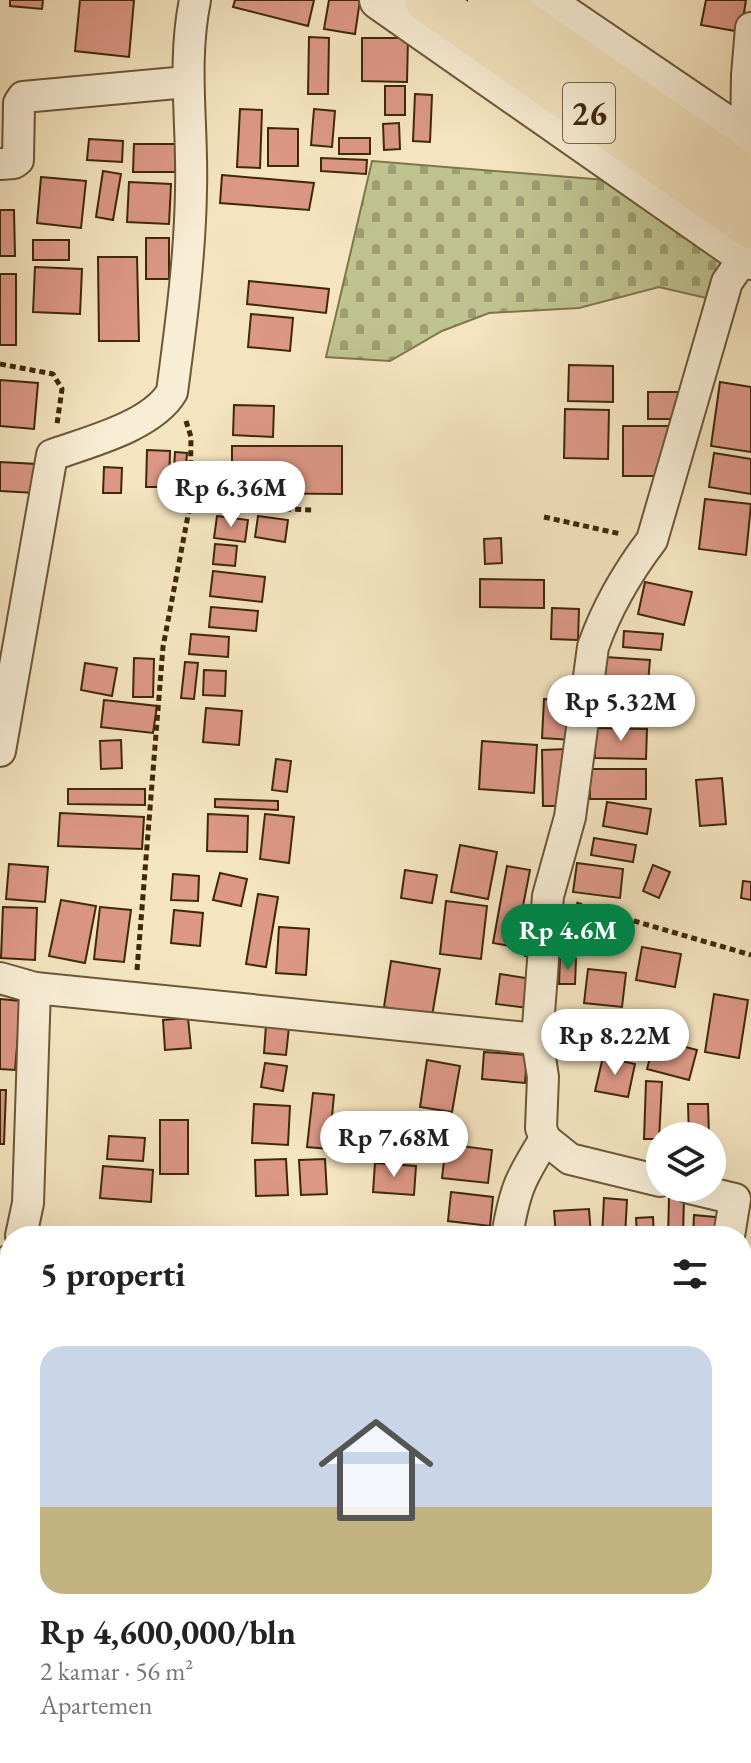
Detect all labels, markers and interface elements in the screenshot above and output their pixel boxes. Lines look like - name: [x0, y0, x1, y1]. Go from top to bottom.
- road number: 26: [563, 83, 615, 143]
- pin: Rp 6.36M: [148, 461, 314, 529]
- text: Rp 6.36M: [175, 470, 287, 504]
- pin: Rp 5.32M: [538, 675, 704, 743]
- text: Rp 5.32M: [565, 684, 677, 718]
- pin: Rp 4.6M: [494, 904, 642, 972]
- text: Rp 4.6M: [519, 913, 617, 947]
- pin: Rp 8.22M: [532, 1009, 698, 1077]
- text: Rp 8.22M: [559, 1018, 671, 1052]
- pin: Rp 7.68M: [311, 1111, 477, 1179]
- text: Rp 7.68M: [338, 1120, 450, 1154]
- map controls: [646, 1122, 726, 1202]
- button: layers: [646, 1122, 726, 1202]
- text: 5 properti: [40, 1252, 185, 1296]
- icon: filters: [668, 1252, 712, 1296]
- icon: home: [304, 1398, 448, 1542]
- text: Rp 4,600,000/bln: [40, 1610, 296, 1654]
- text: 2 kamar · 56 m²: [40, 1654, 193, 1688]
- text: Apartemen: [40, 1688, 152, 1722]

